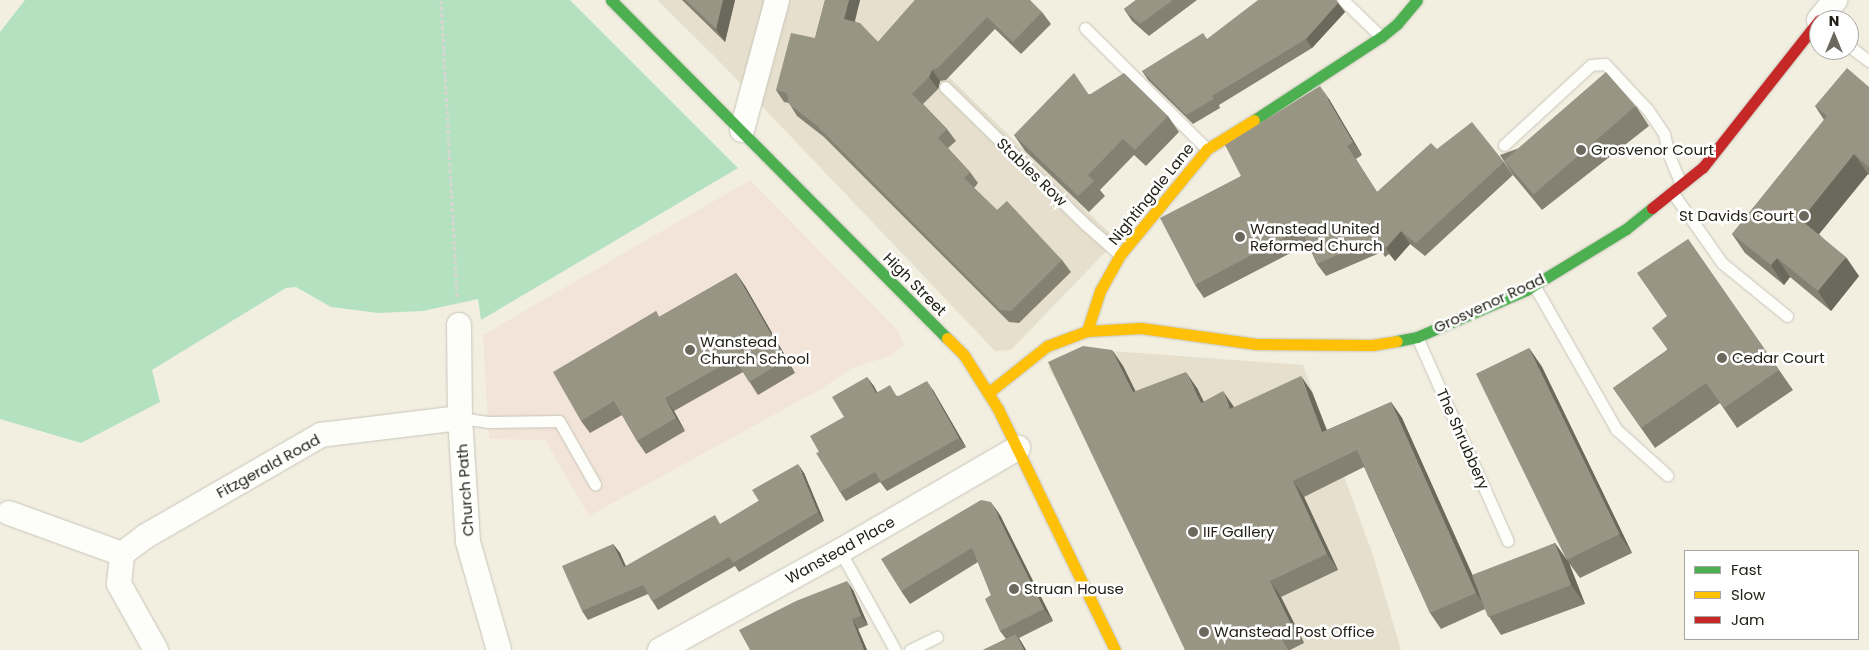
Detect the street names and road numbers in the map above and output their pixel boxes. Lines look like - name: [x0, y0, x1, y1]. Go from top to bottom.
- street label: Stables Row: [993, 134, 1071, 210]
- street label: Nightingale Lane: [1105, 140, 1197, 248]
- street label: High Street: [880, 249, 950, 319]
- street label: Grosvenor Road: [1431, 269, 1547, 337]
- street label: The Shrubbery: [1433, 386, 1493, 492]
- street label: Fitzgerald Road: [213, 430, 323, 502]
- street label: Church Path: [453, 443, 477, 537]
- street label: Wanstead Place: [782, 513, 898, 587]

